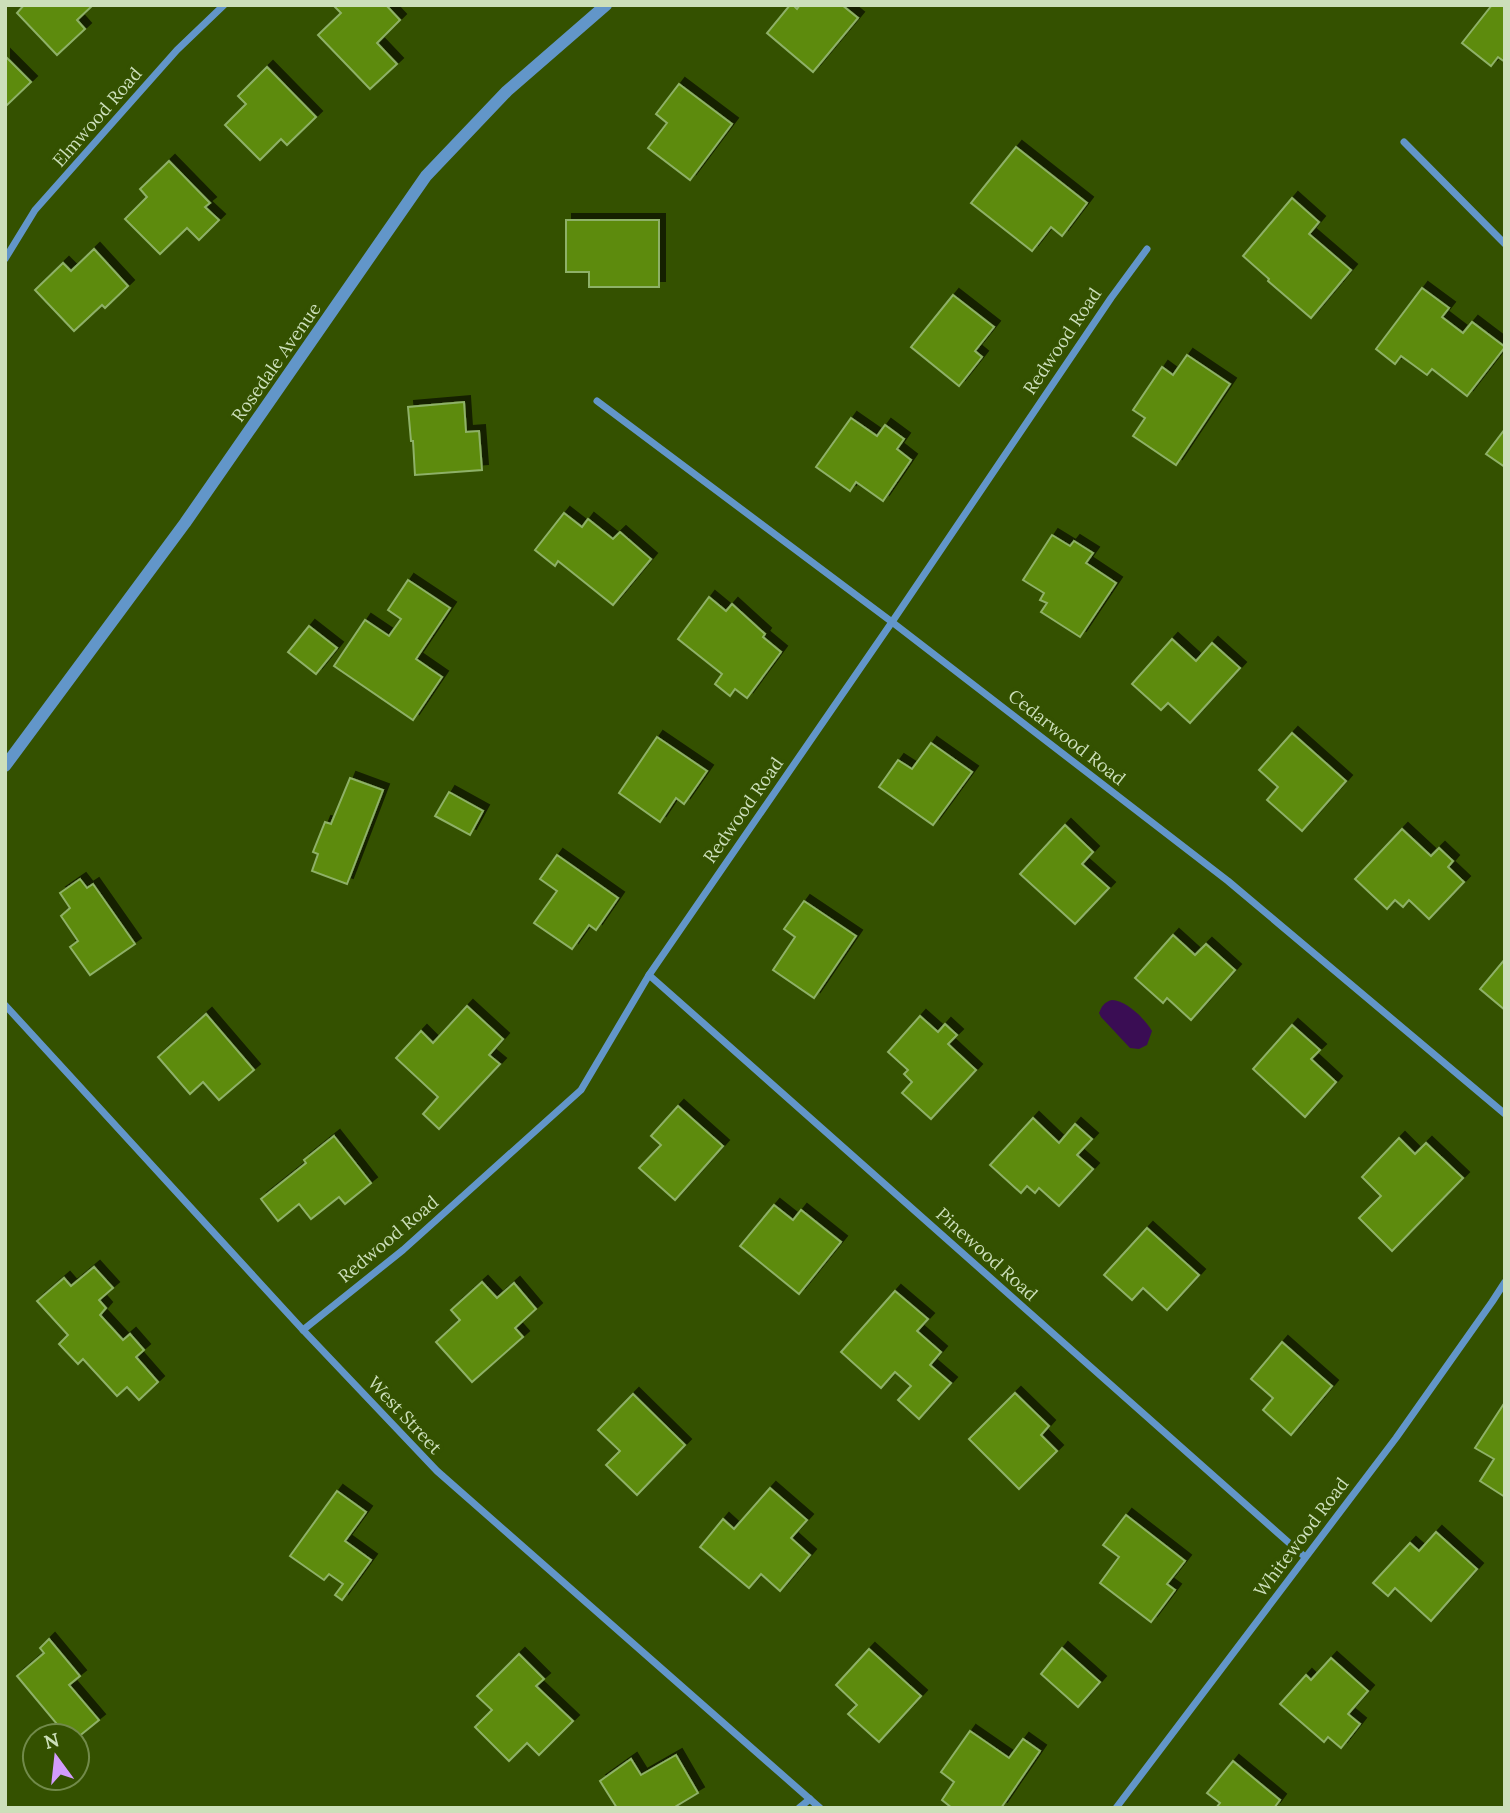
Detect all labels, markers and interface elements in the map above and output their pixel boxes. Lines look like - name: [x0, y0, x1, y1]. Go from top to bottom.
- street label: Elmwood Road: [47, 62, 147, 172]
- street label: Redwood Road: [1018, 283, 1106, 399]
- street label: Rosedale Avenue: [226, 298, 326, 426]
- street label: Cedarwood Road: [1004, 684, 1131, 790]
- street label: Redwood Road: [698, 752, 788, 867]
- street label: Redwood Road: [333, 1190, 443, 1288]
- street label: Pinewood Road: [931, 1202, 1043, 1306]
- street label: West Street: [363, 1371, 447, 1459]
- street label: Whitewood Road: [1249, 1473, 1354, 1601]
- north arrow: [21, 1722, 91, 1792]
- text: N: [41, 1727, 62, 1754]

